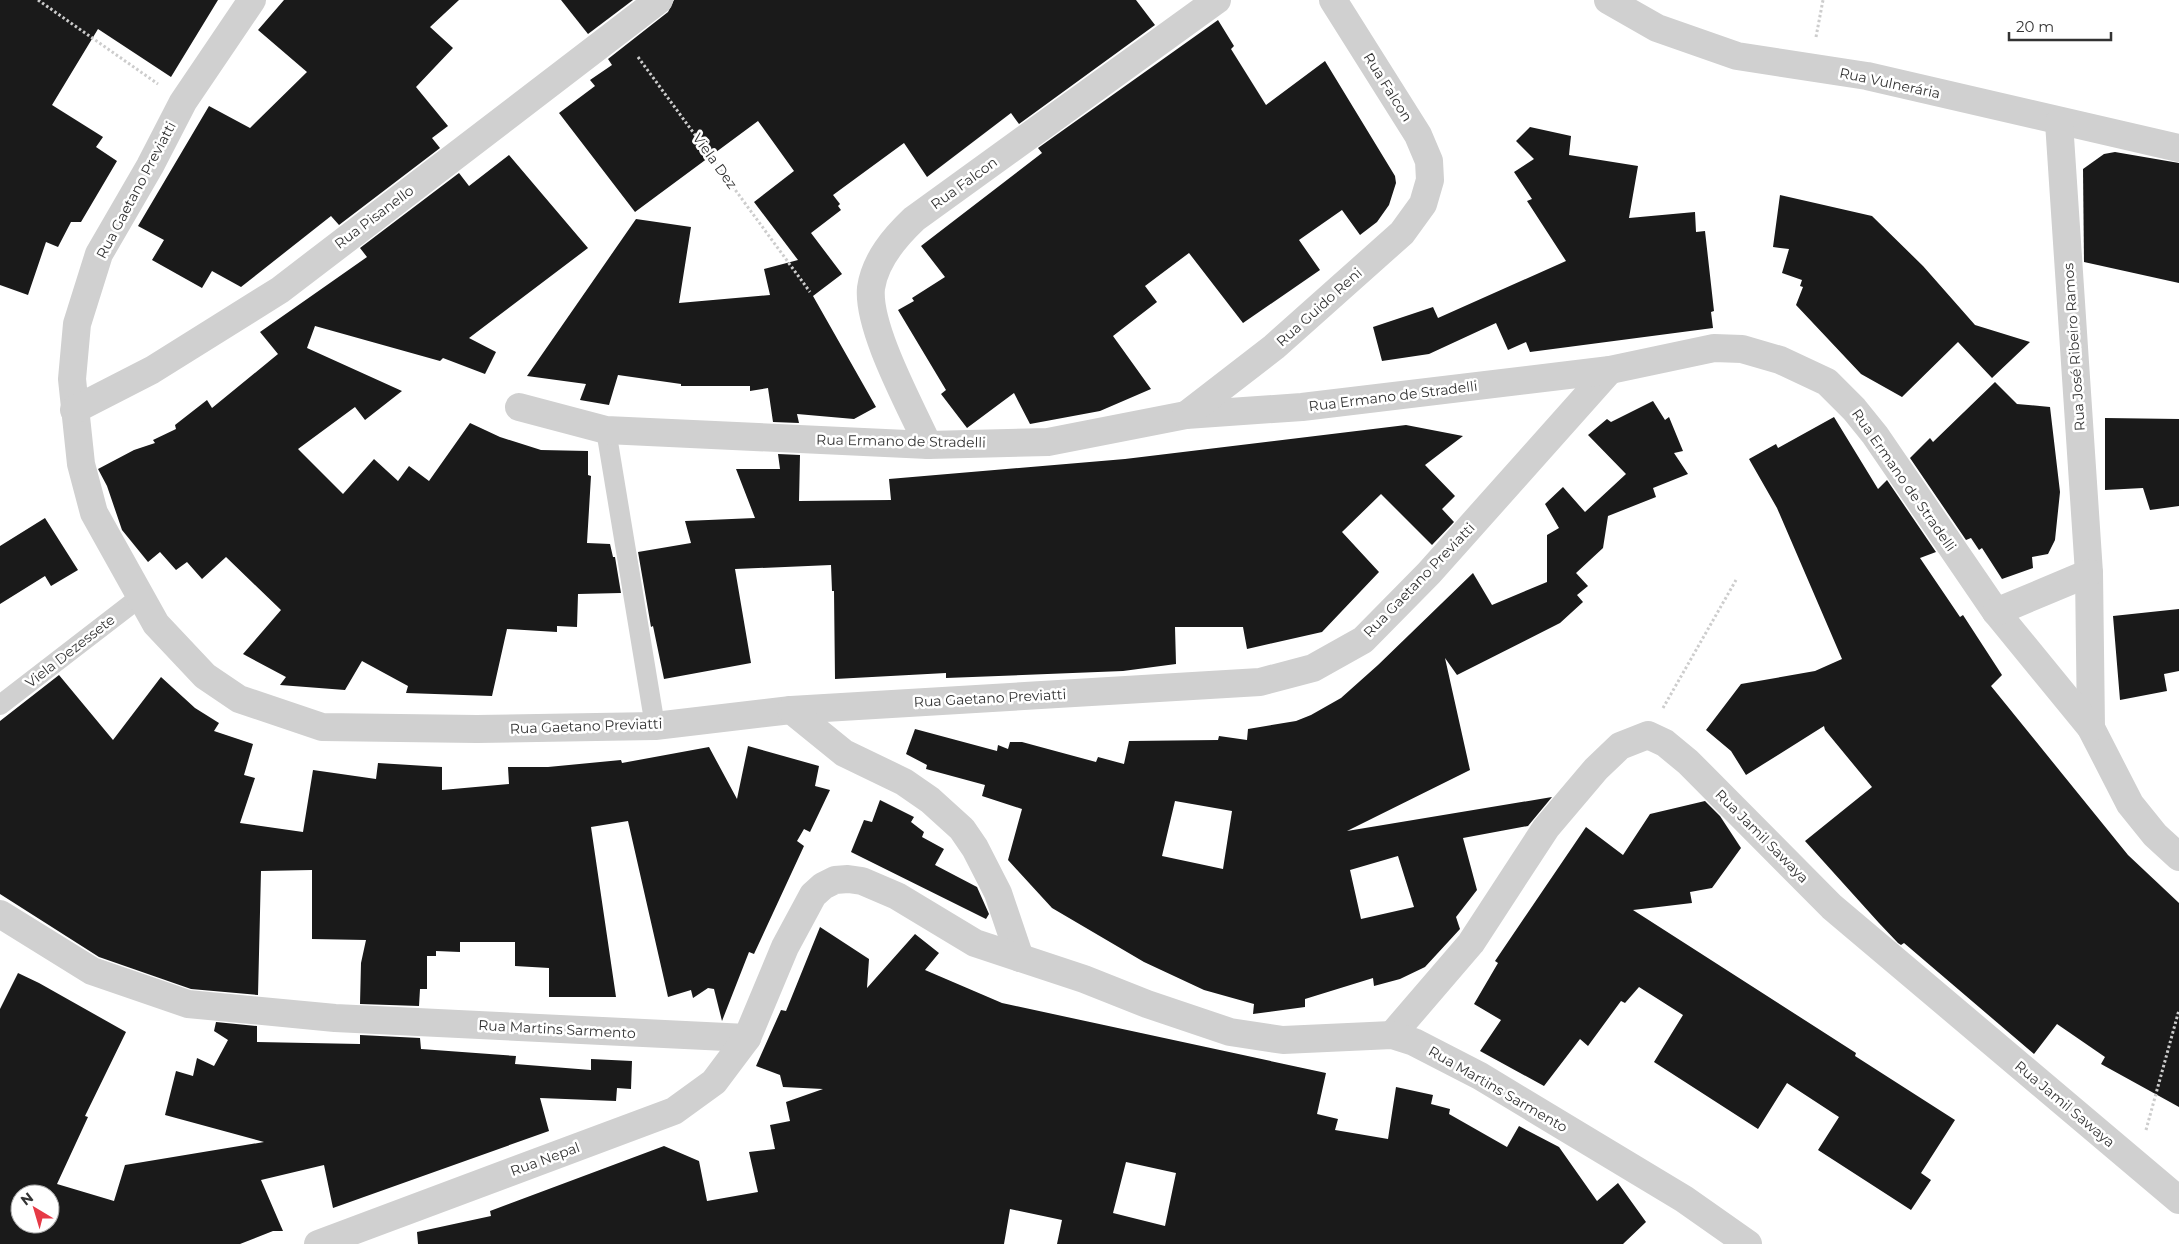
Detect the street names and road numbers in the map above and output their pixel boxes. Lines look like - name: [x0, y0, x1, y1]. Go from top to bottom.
- street label: Rua Falcon: [1360, 49, 1416, 125]
- street label: Rua Vulnerária: [1838, 64, 1942, 102]
- street label: Rua Gaetano Previatti: [92, 118, 180, 262]
- street label: Viela Dez: [689, 130, 741, 192]
- street label: Rua Falcon: [927, 153, 1001, 213]
- street label: Rua Pisanello: [331, 181, 417, 253]
- street label: Rua José Ribeiro Ramos: [2059, 262, 2089, 432]
- street label: Rua Guido Reni: [1272, 264, 1366, 350]
- street label: Rua Ermano de Stradelli: [1308, 377, 1478, 415]
- street label: Rua Ermano de Stradelli: [1848, 405, 1960, 555]
- street label: Rua Ermano de Stradelli: [816, 431, 986, 451]
- street label: Rua Gaetano Previatti: [1360, 519, 1478, 641]
- street label: Viela Dezessete: [22, 610, 118, 692]
- street label: Rua Gaetano Previatti: [913, 685, 1067, 711]
- street label: Rua Gaetano Previatti: [509, 714, 663, 738]
- street label: Rua Jamil Sawaya: [1711, 785, 1813, 887]
- street label: Rua Martins Sarmento: [478, 1016, 636, 1042]
- street label: Rua Martins Sarmento: [1425, 1042, 1571, 1136]
- street label: Rua Jamil Sawaya: [2011, 1057, 2119, 1151]
- street label: Rua Nepal: [508, 1138, 582, 1180]

